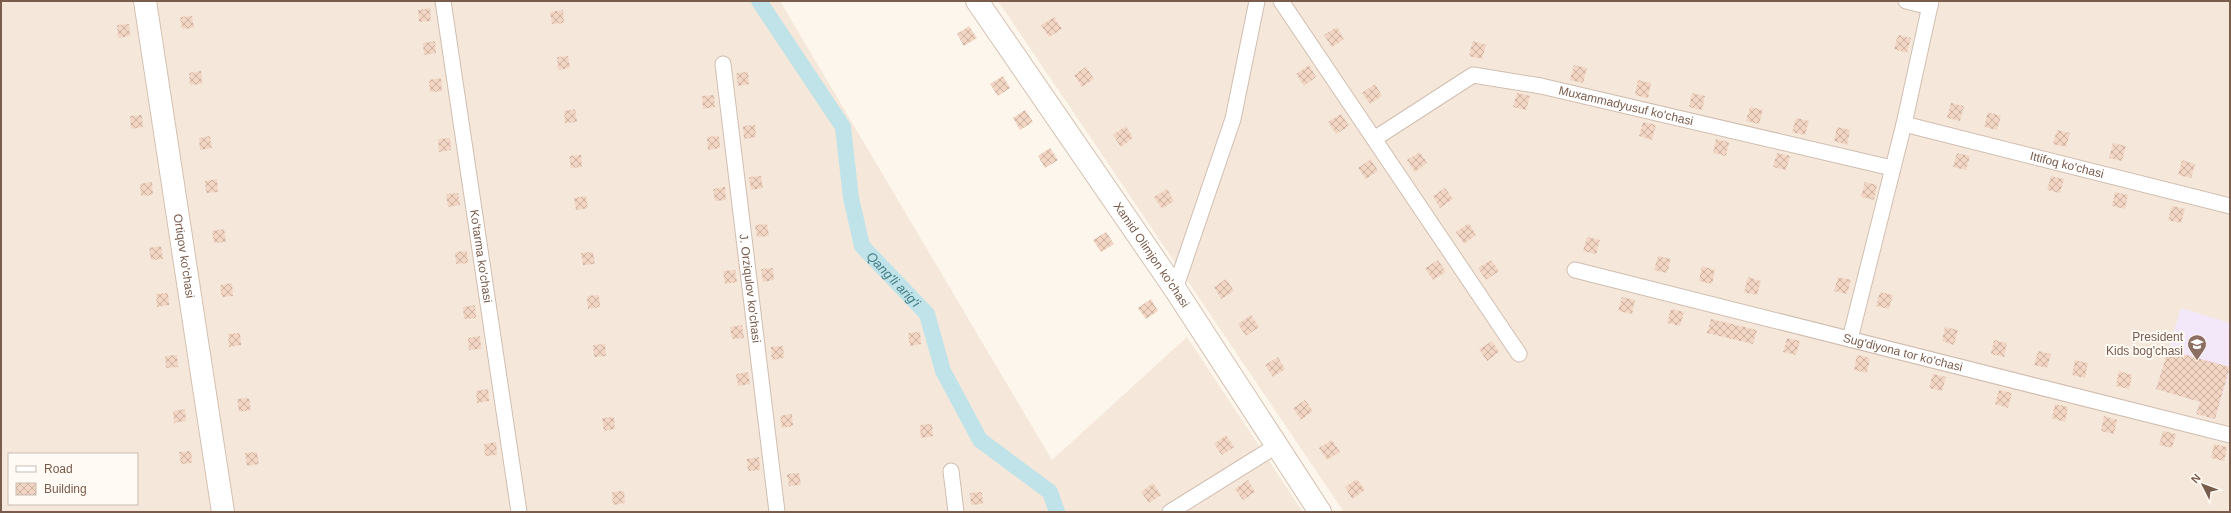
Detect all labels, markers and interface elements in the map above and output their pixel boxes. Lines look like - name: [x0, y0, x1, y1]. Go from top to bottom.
- street label: Muxammadyusuf ko'chasi: [1557, 83, 1695, 128]
- street label: Ittifoq ko'chasi: [2028, 149, 2105, 181]
- street label: Xamid Olimjon ko'chasi: [1110, 200, 1192, 310]
- street label: Ko'tarma ko'chasi: [467, 209, 495, 304]
- street label: Ortiqov ko'chasi: [171, 213, 197, 299]
- street label: J. Orziqulov ko'chasi: [737, 233, 764, 344]
- water label: Qang'li arig'i: [864, 248, 924, 311]
- place label: President Kids bog'chasi: [2106, 330, 2184, 358]
- street label: Sug'diyona tor ko'chasi: [1841, 331, 1964, 374]
- school or university icon: President Kids bog'chasi: [2186, 333, 2208, 361]
- legend: [8, 453, 138, 505]
- text: Road: [44, 462, 73, 476]
- north arrow: [2183, 465, 2223, 505]
- text: N: [2188, 471, 2203, 485]
- text: Building: [44, 482, 87, 496]

